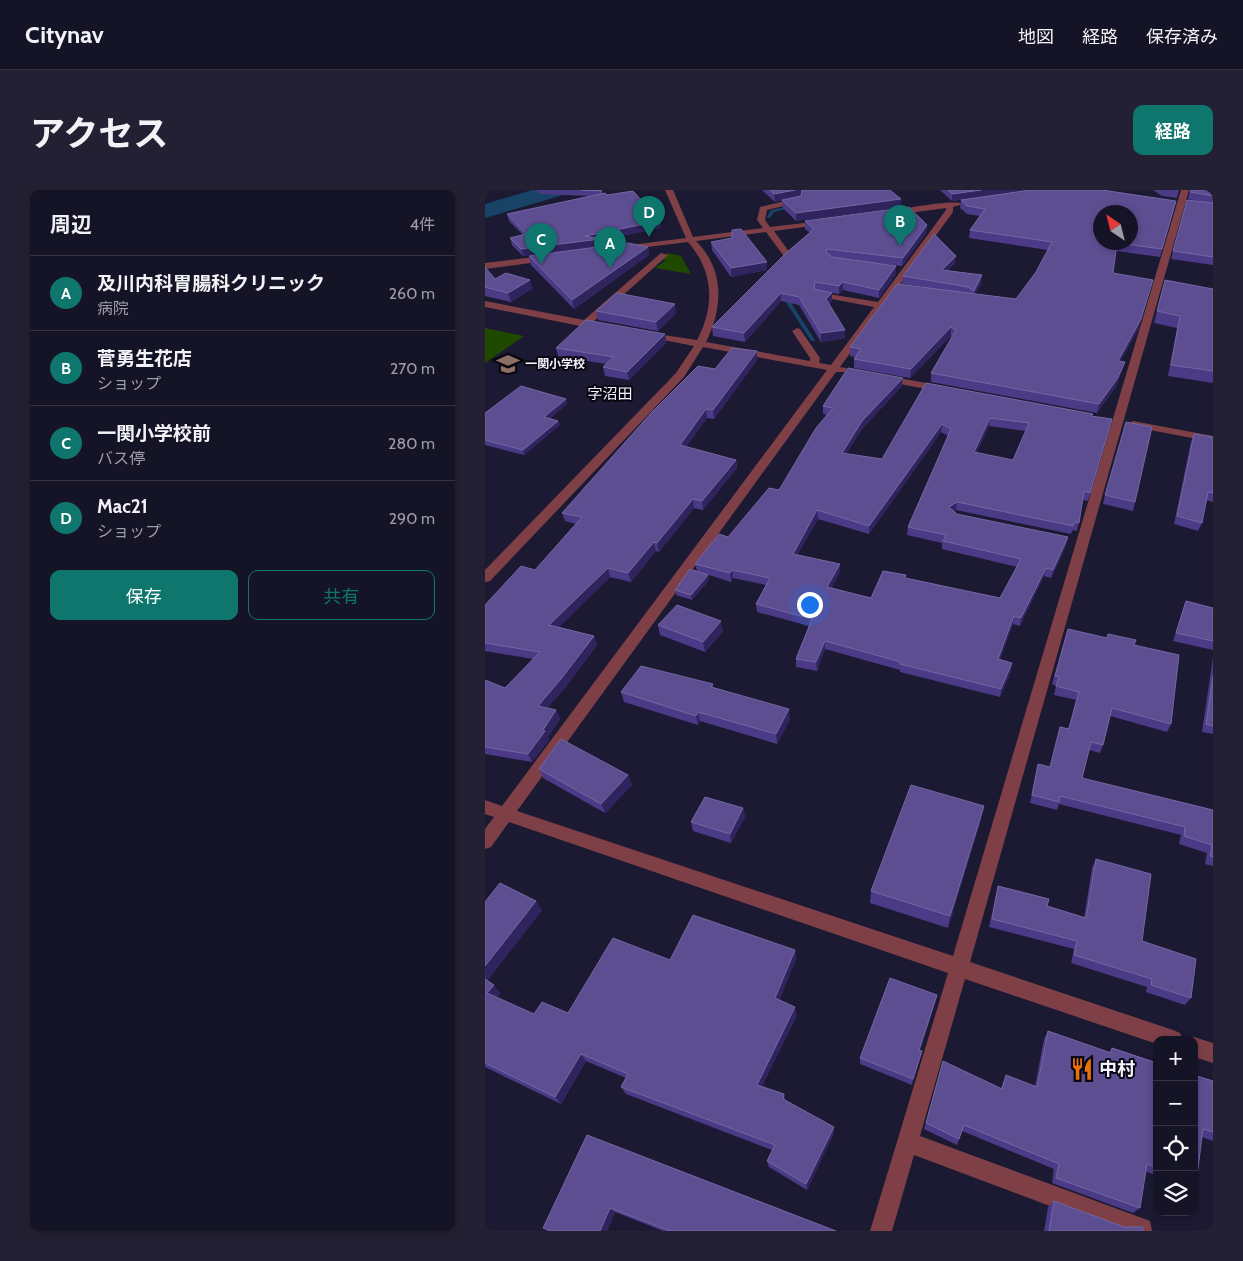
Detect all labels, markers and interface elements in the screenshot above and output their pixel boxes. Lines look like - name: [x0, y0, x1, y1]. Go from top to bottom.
- text: Citynav: [25, 20, 104, 49]
- text: 地図: [1018, 26, 1054, 48]
- text: 経路: [1082, 26, 1118, 48]
- text: 保存済み: [1146, 26, 1218, 48]
- button: 経路: [1133, 105, 1213, 155]
- text: アクセス: [30, 112, 168, 155]
- pin: D: [633, 196, 665, 237]
- pin: B: [884, 205, 916, 246]
- north arrow: [1093, 205, 1138, 250]
- text: 周辺: [50, 212, 92, 237]
- text: 4件: [410, 215, 435, 234]
- pin: C: [525, 223, 557, 264]
- pin: A: [594, 227, 626, 268]
- text: 及川内科胃腸科クリニック: [97, 272, 325, 295]
- text: A: [61, 284, 71, 303]
- text: 260 m: [389, 284, 435, 303]
- text: 病院: [97, 299, 129, 318]
- text: 菅勇生花店: [97, 347, 192, 370]
- school or university icon: 一関小学校: [495, 351, 521, 377]
- place label: 一関小学校: [525, 356, 585, 371]
- text: B: [61, 359, 71, 378]
- text: 270 m: [390, 359, 435, 378]
- text: ショップ: [97, 374, 161, 393]
- district label: 字沼田: [587, 385, 633, 403]
- text: 一関小学校前: [97, 422, 211, 445]
- text: C: [61, 434, 71, 453]
- text: 280 m: [388, 434, 435, 453]
- text: バス停: [97, 449, 145, 468]
- text: Mac21: [97, 495, 148, 518]
- text: D: [60, 509, 72, 528]
- text: 290 m: [389, 509, 435, 528]
- text: ショップ: [97, 522, 161, 541]
- button: 保存: [50, 570, 238, 620]
- button: 共有: [248, 570, 435, 620]
- your location: [797, 592, 823, 618]
- map controls: [1153, 1036, 1198, 1216]
- button: +: [1153, 1036, 1198, 1081]
- restaurant icon: 中村: [1069, 1056, 1095, 1082]
- place label: 中村: [1099, 1058, 1135, 1080]
- button: −: [1153, 1081, 1198, 1126]
- button: locate: [1153, 1126, 1198, 1171]
- button: layers: [1153, 1171, 1198, 1216]

